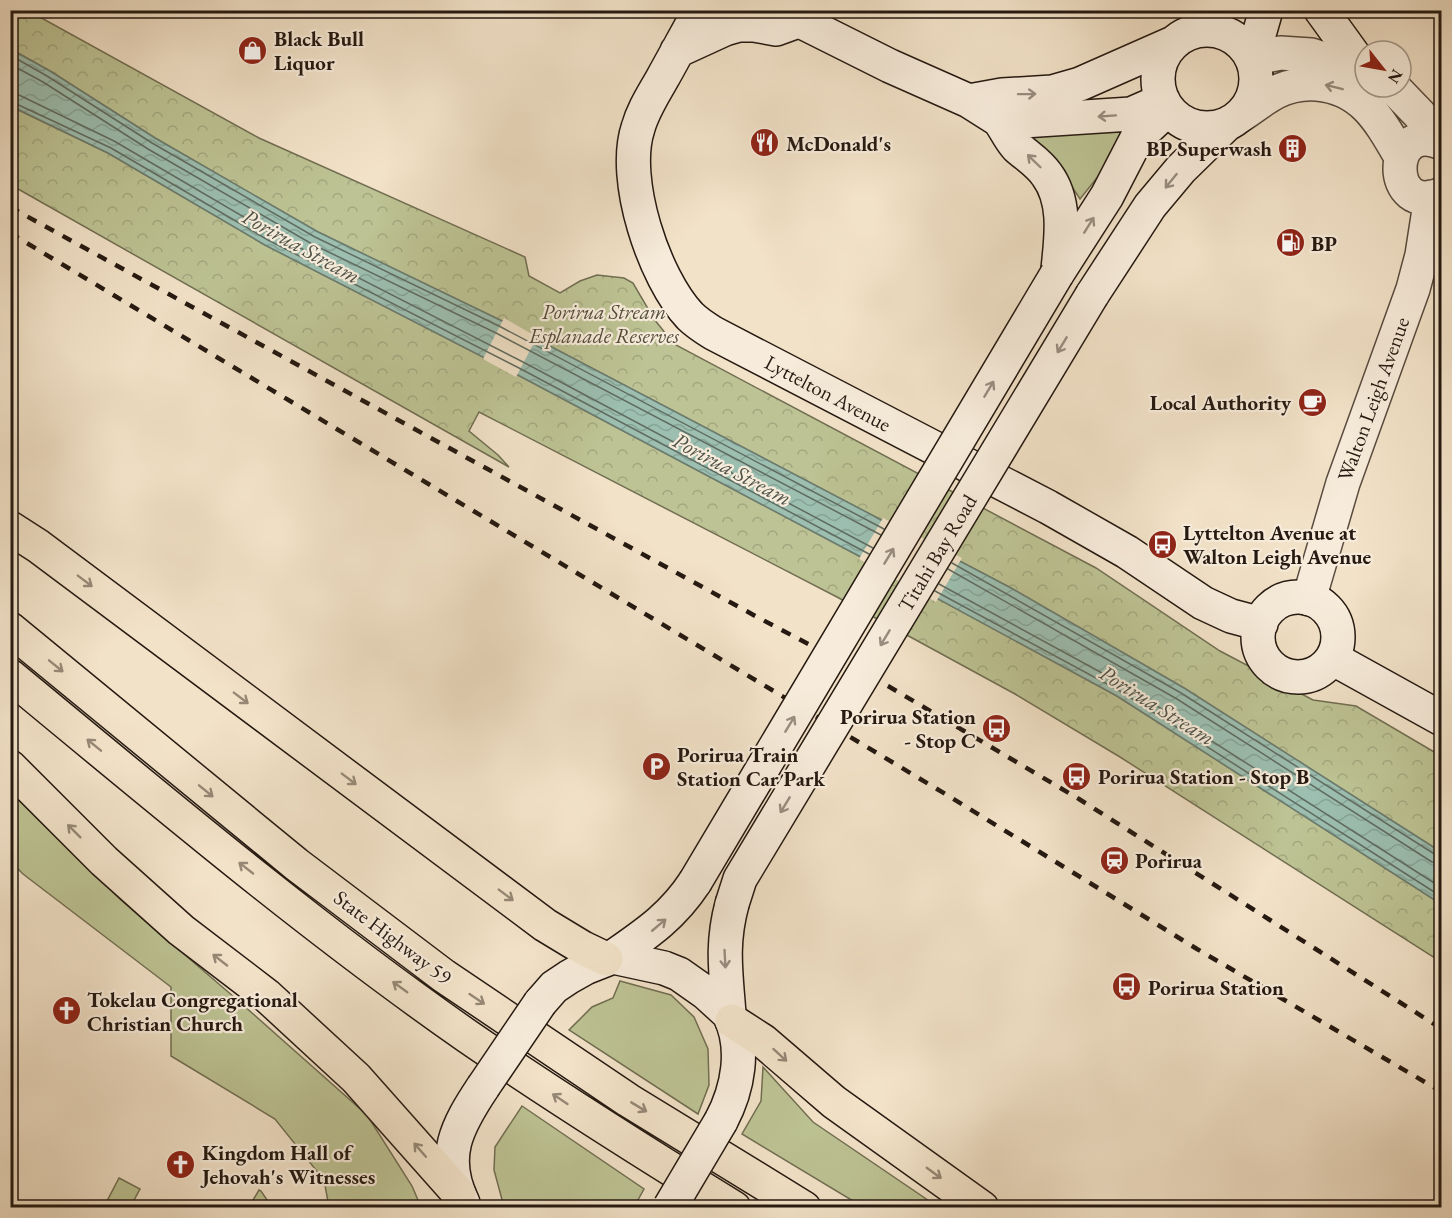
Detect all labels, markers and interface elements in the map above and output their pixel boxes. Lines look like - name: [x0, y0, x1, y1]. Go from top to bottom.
- place label: Black Bull Liquor: [274, 25, 364, 76]
- shop icon: Black Bull Liquor: [237, 34, 269, 66]
- north arrow: [1353, 39, 1413, 99]
- text: N: [1383, 66, 1408, 87]
- one-way arrow: [1324, 80, 1343, 92]
- one-way arrow: [1017, 88, 1037, 100]
- one-way arrow: [1098, 110, 1118, 121]
- restaurant icon: McDonald's: [749, 127, 781, 159]
- place label: McDonald's: [786, 130, 891, 157]
- building icon: BP Superwash: [1277, 132, 1309, 164]
- place label: BP Superwash: [1146, 135, 1272, 162]
- one-way arrow: [1027, 154, 1042, 169]
- one-way arrow: [1164, 173, 1177, 189]
- water label: Porirua Stream: [237, 202, 365, 290]
- one-way arrow: [1083, 217, 1095, 234]
- fuel station icon: BP: [1274, 227, 1306, 259]
- place label: BP: [1311, 230, 1337, 257]
- park label: Porirua Stream Esplanade Reserves: [528, 298, 679, 349]
- street label: Walton Leigh Avenue: [1331, 313, 1415, 485]
- one-way arrow: [1056, 336, 1068, 353]
- street label: Lyttelton Avenue: [760, 348, 896, 438]
- one-way arrow: [984, 381, 996, 398]
- cafe icon: Local Authority: [1296, 386, 1328, 418]
- place label: Local Authority: [1150, 389, 1292, 416]
- water label: Porirua Stream: [668, 426, 796, 512]
- street label: Titahi Bay Road: [891, 489, 983, 617]
- place label: Lyttelton Avenue at Walton Leigh Avenue: [1183, 519, 1372, 570]
- bus stop icon: Lyttelton Avenue at Walton Leigh Avenue: [1146, 528, 1178, 560]
- one-way arrow: [884, 548, 896, 565]
- one-way arrow: [76, 575, 92, 587]
- one-way arrow: [879, 629, 891, 646]
- water label: Porirua Stream: [1094, 658, 1220, 752]
- one-way arrow: [48, 660, 64, 673]
- one-way arrow: [233, 691, 249, 704]
- place label: Porirua Station - Stop C: [840, 703, 976, 754]
- bus stop icon: Porirua Station - Stop C: [981, 712, 1013, 744]
- one-way arrow: [784, 716, 796, 733]
- one-way arrow: [86, 738, 102, 751]
- place label: Porirua Train Station Car Park: [677, 741, 826, 792]
- parking icon: Porirua Train Station Car Park: [640, 750, 672, 782]
- bus stop icon: Porirua Station - Stop B: [1061, 760, 1093, 792]
- place label: Porirua Station - Stop B: [1098, 763, 1309, 790]
- one-way arrow: [341, 772, 357, 785]
- one-way arrow: [198, 784, 214, 797]
- one-way arrow: [778, 796, 790, 813]
- one-way arrow: [66, 823, 81, 838]
- station icon: Porirua: [1098, 844, 1130, 876]
- place label: Porirua: [1135, 847, 1203, 874]
- one-way arrow: [238, 861, 254, 874]
- street label: State Highway 59: [329, 884, 457, 990]
- one-way arrow: [497, 889, 513, 901]
- one-way arrow: [651, 918, 666, 932]
- one-way arrow: [719, 948, 730, 968]
- one-way arrow: [212, 953, 228, 966]
- bus stop icon: Porirua Station: [1111, 971, 1143, 1003]
- place label: Porirua Station: [1148, 974, 1284, 1001]
- one-way arrow: [393, 980, 409, 993]
- place label: Tokelau Congregational Christian Church: [87, 986, 298, 1037]
- one-way arrow: [468, 993, 485, 1005]
- church icon: Tokelau Congregational Christian Church: [50, 995, 82, 1027]
- one-way arrow: [772, 1048, 787, 1062]
- one-way arrow: [551, 1092, 568, 1105]
- one-way arrow: [630, 1102, 647, 1114]
- place label: Kingdom Hall of Jehovah's Witnesses: [200, 1139, 375, 1190]
- one-way arrow: [413, 1143, 427, 1158]
- church icon: Kingdom Hall of Jehovah's Witnesses: [165, 1148, 197, 1180]
- one-way arrow: [926, 1167, 942, 1179]

